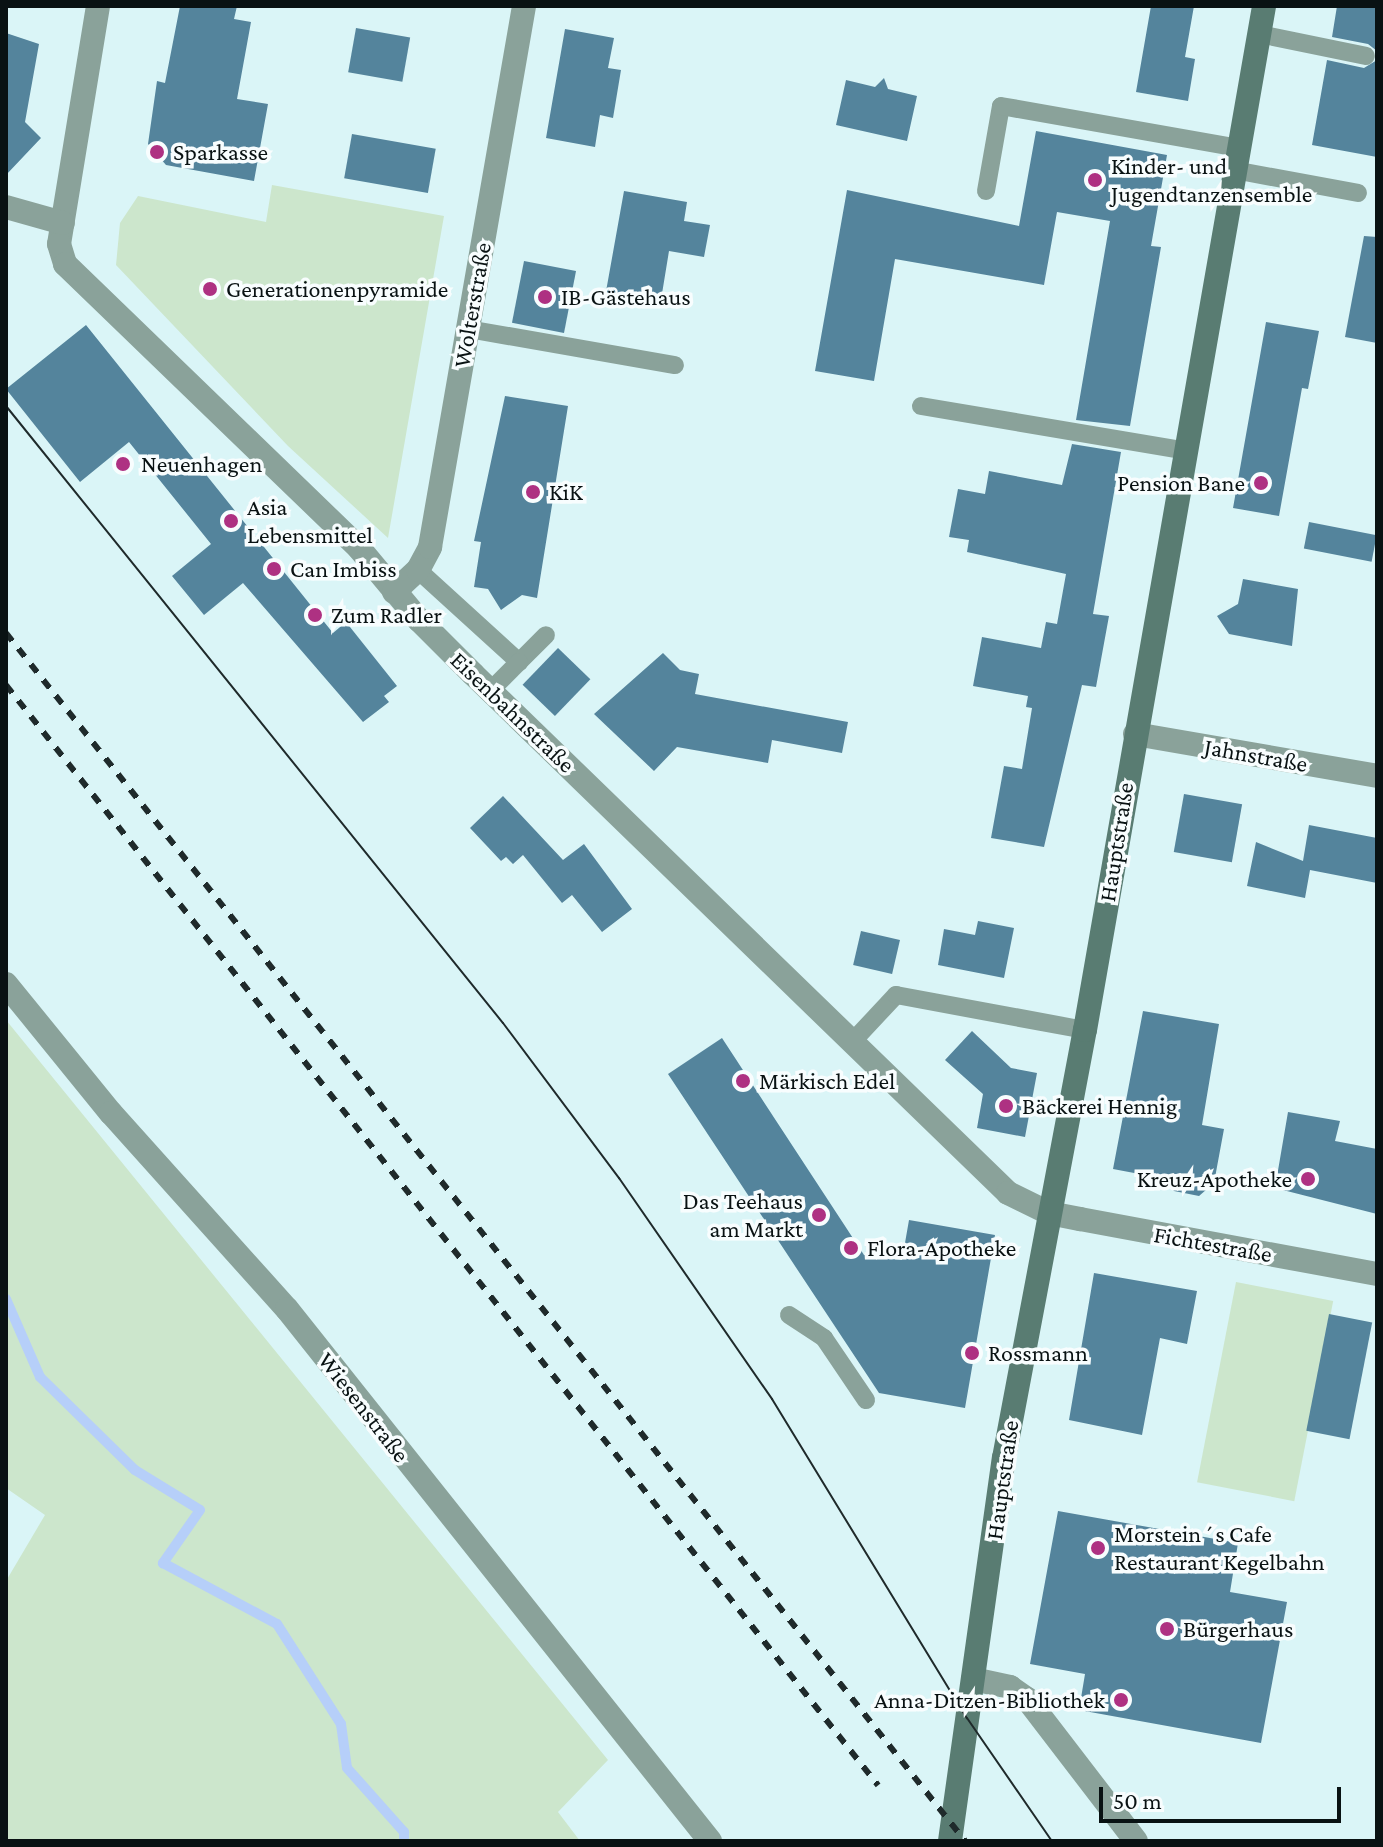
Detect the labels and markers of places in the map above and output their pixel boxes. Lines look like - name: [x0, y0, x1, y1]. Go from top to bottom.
- place label: Sparkasse: [173, 138, 268, 166]
- marker: Sparkasse: [148, 143, 166, 161]
- place label: Kinder- und Jugendtanzensemble: [1111, 152, 1312, 208]
- marker: Kinder- und Jugendtanzensemble: [1086, 171, 1104, 189]
- place label: Generationenpyramide: [226, 275, 448, 303]
- marker: Generationenpyramide: [201, 280, 219, 298]
- place label: IB-Gästehaus: [561, 283, 691, 311]
- marker: IB-Gästehaus: [536, 288, 554, 306]
- place label: Neuenhagen: [141, 450, 262, 478]
- marker: Neuenhagen: [112, 453, 134, 475]
- place label: Pension Bane: [1117, 469, 1245, 497]
- marker: Pension Bane: [1252, 474, 1270, 492]
- place label: KiK: [549, 478, 583, 506]
- marker: KiK: [524, 483, 542, 501]
- place label: Asia Lebensmittel: [247, 493, 373, 549]
- marker: Asia Lebensmittel: [222, 512, 240, 530]
- place label: Can Imbiss: [290, 555, 397, 583]
- marker: Can Imbiss: [265, 560, 283, 578]
- place label: Zum Radler: [331, 601, 442, 629]
- marker: Zum Radler: [306, 606, 324, 624]
- place label: Märkisch Edel: [759, 1067, 895, 1095]
- marker: Märkisch Edel: [734, 1072, 752, 1090]
- place label: Bäckerei Hennig: [1022, 1092, 1177, 1120]
- marker: Bäckerei Hennig: [997, 1097, 1015, 1115]
- place label: Kreuz-Apotheke: [1137, 1165, 1292, 1193]
- marker: Kreuz-Apotheke: [1299, 1170, 1317, 1188]
- place label: Das Teehaus am Markt: [683, 1187, 803, 1243]
- marker: Das Teehaus am Markt: [810, 1206, 828, 1224]
- place label: Flora-Apotheke: [867, 1234, 1016, 1262]
- marker: Flora-Apotheke: [842, 1239, 860, 1257]
- place label: Rossmann: [988, 1339, 1088, 1367]
- marker: Rossmann: [963, 1344, 981, 1362]
- place label: Morstein´s Cafe Restaurant Kegelbahn: [1114, 1520, 1325, 1576]
- marker: Morstein´s Cafe Restaurant Kegelbahn: [1089, 1539, 1107, 1557]
- place label: Bürgerhaus: [1183, 1615, 1294, 1643]
- marker: Bürgerhaus: [1158, 1620, 1176, 1638]
- place label: Anna-Ditzen-Bibliothek: [874, 1686, 1105, 1714]
- marker: Anna-Ditzen-Bibliothek: [1112, 1691, 1130, 1709]

